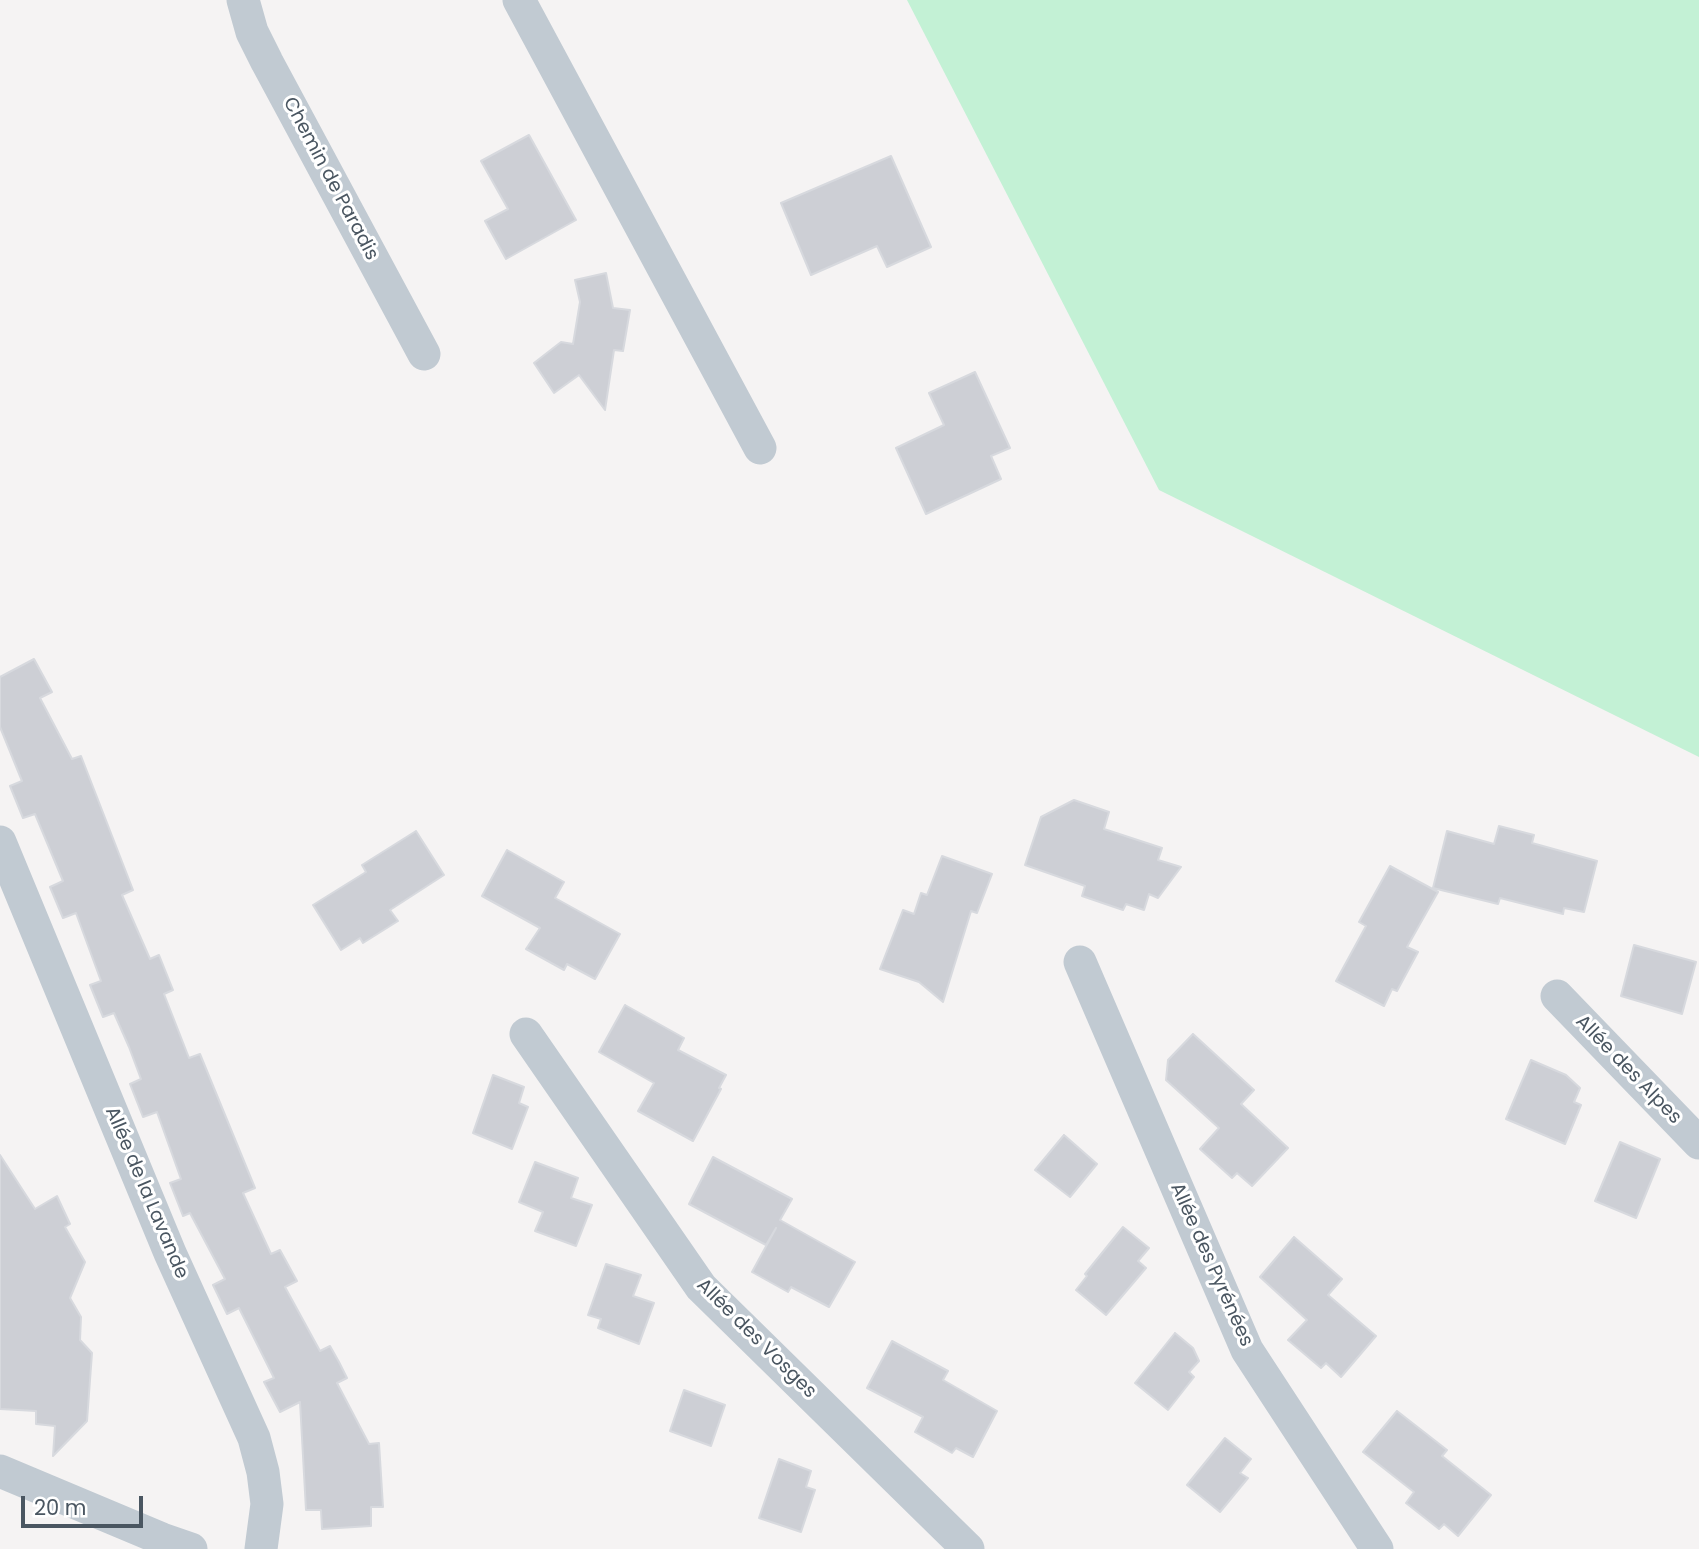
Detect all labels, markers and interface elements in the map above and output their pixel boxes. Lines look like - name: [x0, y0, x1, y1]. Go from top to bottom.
- street label: Chemin de Paradis: [277, 94, 383, 264]
- street label: Allée des Alpes: [1570, 1011, 1686, 1129]
- street label: Allée de la Lavande: [99, 1104, 193, 1282]
- street label: Allée des Pyrénées: [1165, 1180, 1257, 1350]
- street label: Allée des Vosges: [691, 1274, 821, 1404]
- scale bar: [24, 1482, 147, 1526]
- text: 20 m: [34, 1493, 87, 1522]

